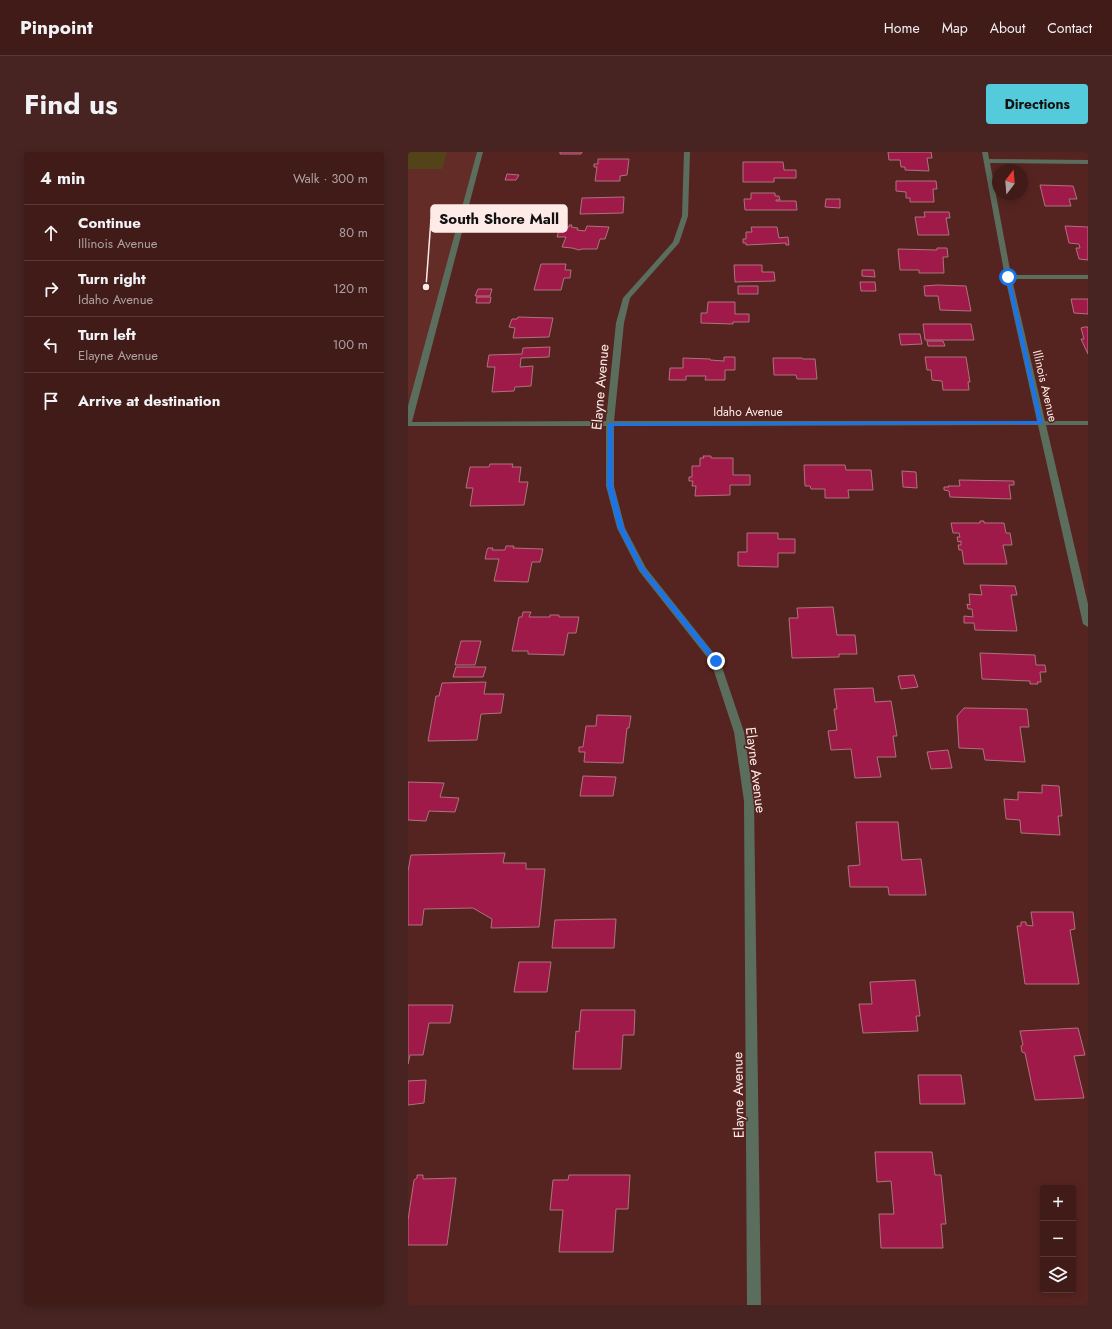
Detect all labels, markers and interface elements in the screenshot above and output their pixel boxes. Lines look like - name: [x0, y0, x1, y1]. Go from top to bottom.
- text: Pinpoint: [20, 14, 93, 41]
- text: Home: [884, 18, 920, 38]
- text: Map: [942, 18, 968, 38]
- text: About: [990, 18, 1025, 38]
- text: Contact: [1047, 18, 1092, 38]
- text: Find us: [24, 84, 118, 125]
- button: Directions: [986, 84, 1088, 124]
- north arrow: [992, 164, 1028, 200]
- text: 4 min: [40, 166, 85, 190]
- text: Walk · 300 m: [293, 169, 368, 188]
- callout: South Shore Mall: [431, 205, 567, 232]
- text: South Shore Mall: [439, 208, 559, 230]
- text: Continue: [78, 212, 141, 234]
- icon: ahead: [40, 222, 62, 244]
- text: 80 m: [339, 223, 368, 242]
- text: Illinois Avenue: [78, 234, 157, 253]
- text: Turn right: [78, 268, 146, 290]
- route start: [999, 268, 1017, 286]
- icon: right: [40, 278, 62, 300]
- text: 120 m: [333, 279, 368, 298]
- text: Idaho Avenue: [78, 290, 153, 309]
- text: Turn left: [78, 324, 136, 346]
- icon: left: [40, 334, 62, 356]
- text: 100 m: [333, 335, 368, 354]
- street label: Elayne Avenue: [586, 343, 614, 431]
- text: Elayne Avenue: [78, 346, 158, 365]
- street label: Illinois Avenue: [1028, 348, 1062, 424]
- icon: arrive: [40, 390, 62, 412]
- text: Arrive at destination: [78, 390, 220, 412]
- street label: Idaho Avenue: [713, 403, 783, 421]
- route end: [707, 652, 725, 670]
- street label: Elayne Avenue: [741, 726, 771, 814]
- street label: Elayne Avenue: [727, 1052, 749, 1138]
- map controls: [1040, 1185, 1076, 1293]
- button: +: [1040, 1185, 1076, 1221]
- button: −: [1040, 1221, 1076, 1257]
- button: layers: [1040, 1257, 1076, 1293]

